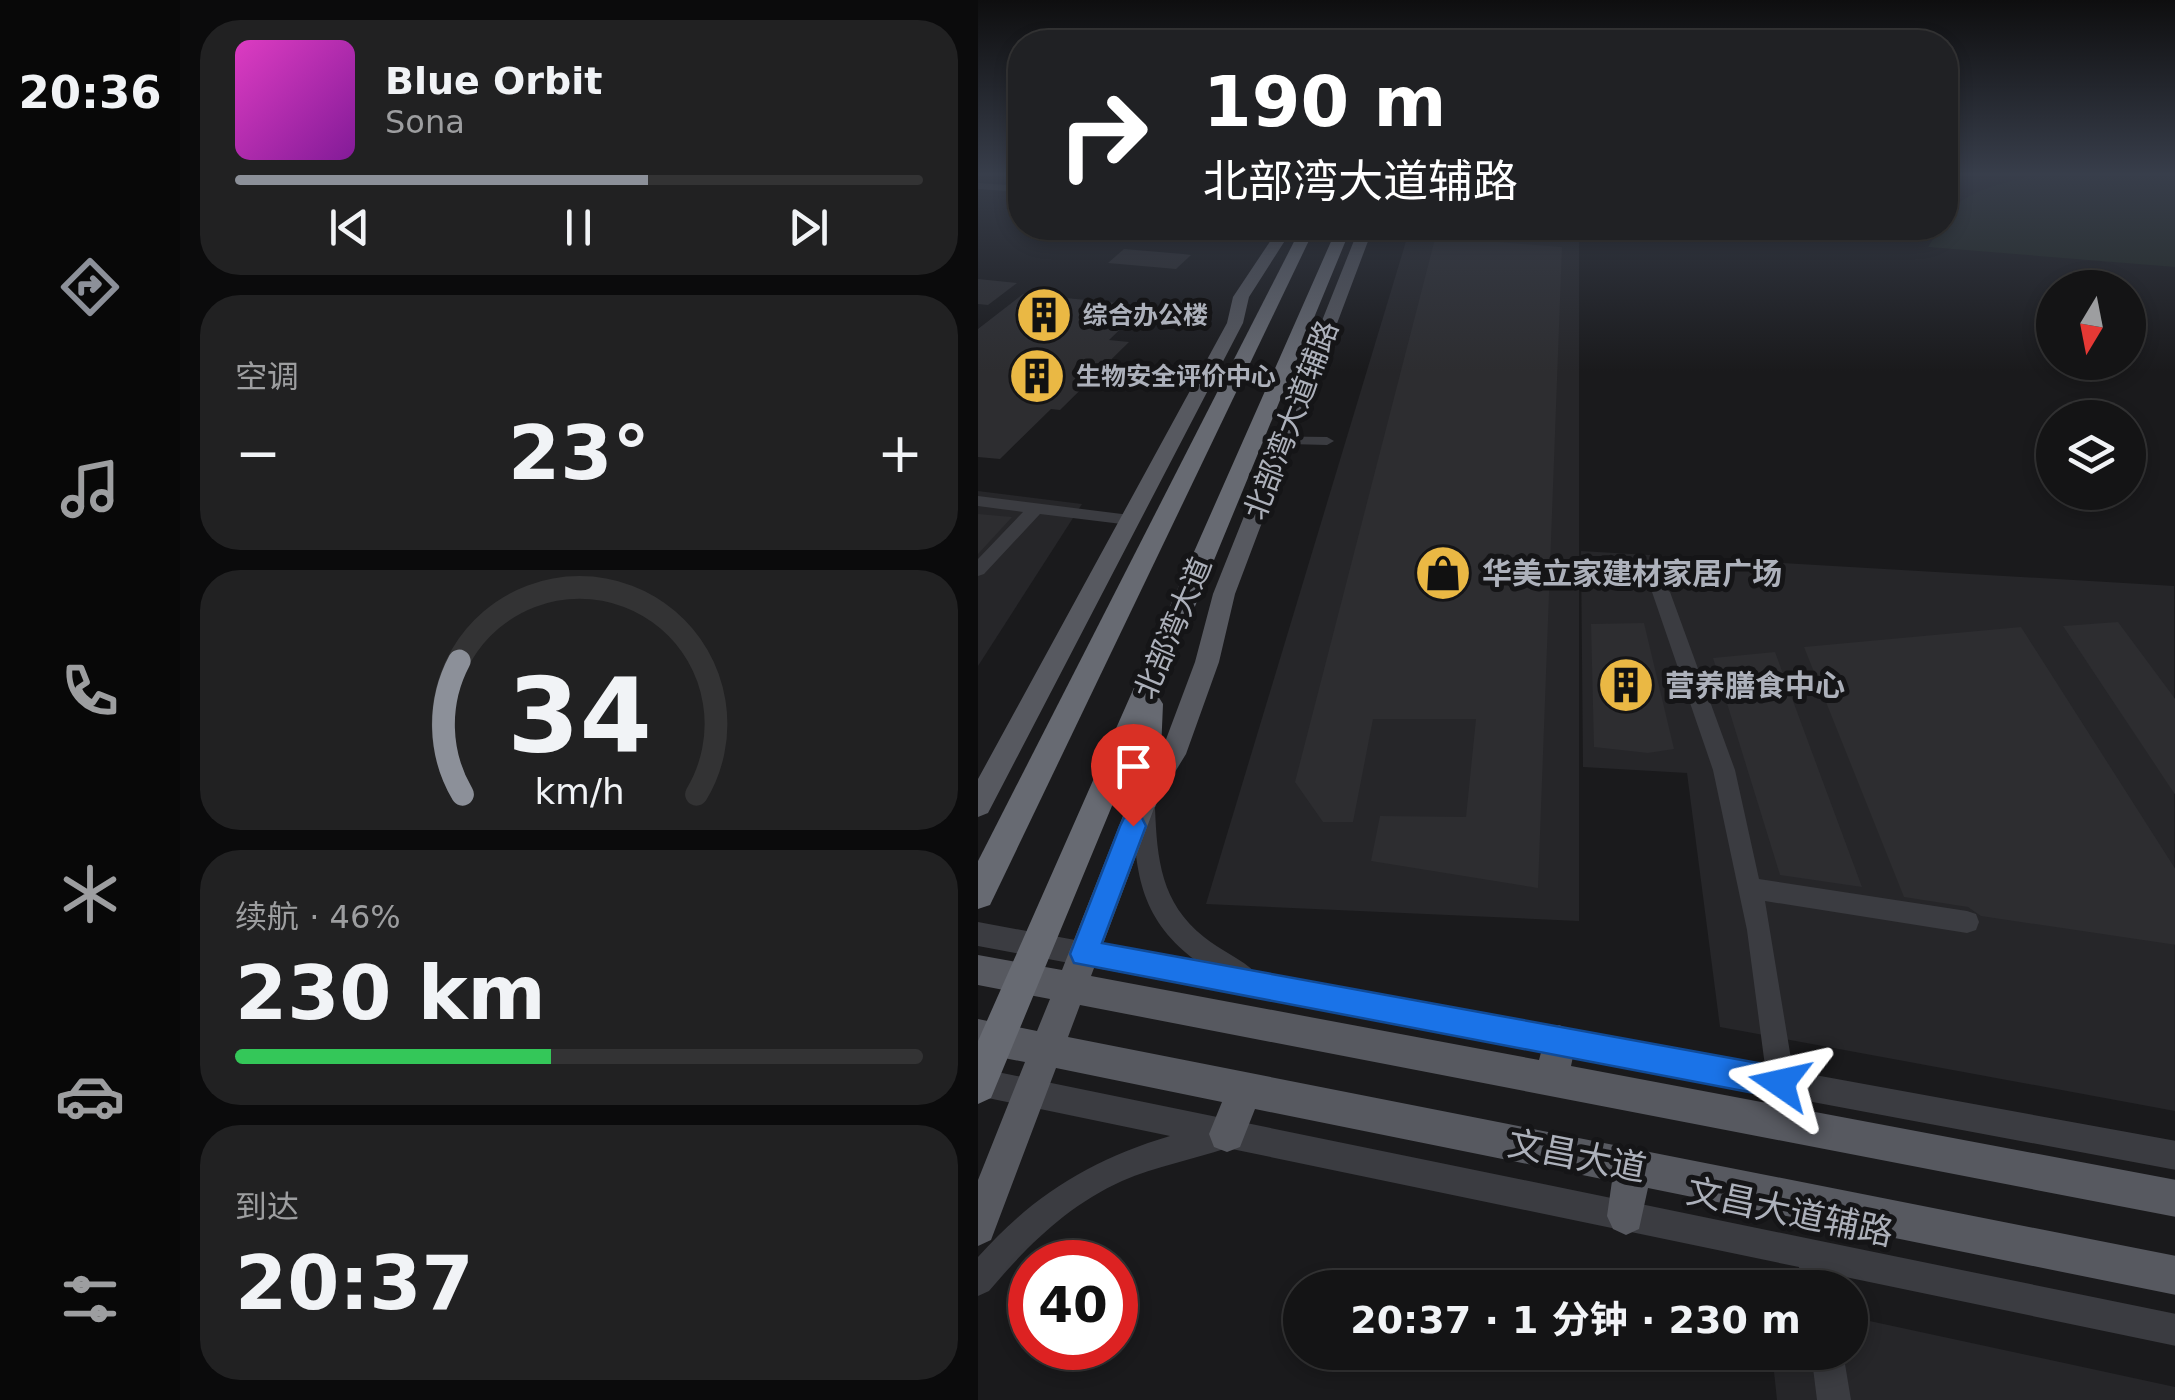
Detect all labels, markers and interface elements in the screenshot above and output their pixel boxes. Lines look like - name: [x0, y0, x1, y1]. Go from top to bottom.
- text: Blue Orbit: [385, 59, 602, 103]
- text: 190 m: [1203, 61, 1446, 143]
- text: 20:36: [18, 66, 162, 119]
- icon: right: [1038, 70, 1168, 200]
- text: Sona: [385, 103, 465, 141]
- text: 北部湾大道辅路: [1203, 155, 1518, 208]
- icon: previous: [322, 200, 377, 255]
- icon: pause: [551, 200, 606, 255]
- icon: next: [781, 200, 836, 255]
- icon: directions: [55, 252, 125, 322]
- north arrow: [2036, 270, 2146, 380]
- map controls: [2036, 270, 2146, 510]
- building icon: 综合办公楼: [1014, 285, 1074, 345]
- place label: 综合办公楼: [1083, 301, 1208, 330]
- street label: 北部湾大道辅路: [1237, 316, 1345, 524]
- building icon: 生物安全评价中心: [1007, 346, 1067, 406]
- text: 空调: [235, 358, 299, 396]
- place label: 生物安全评价中心: [1076, 362, 1276, 391]
- button: layers: [2036, 400, 2146, 510]
- text: 23°: [508, 409, 650, 497]
- text: −: [235, 421, 281, 485]
- text: +: [877, 421, 923, 485]
- icon: music: [55, 454, 125, 524]
- shop icon: 华美立家建材家居广场: [1413, 543, 1473, 603]
- street label: 北部湾大道: [1128, 552, 1218, 704]
- place label: 华美立家建材家居广场: [1482, 556, 1782, 591]
- text: 34: [507, 655, 651, 777]
- building icon: 营养膳食中心: [1596, 655, 1656, 715]
- icon: phone: [55, 656, 125, 726]
- place label: 营养膳食中心: [1665, 668, 1845, 703]
- pin: [1091, 724, 1176, 827]
- icon: arrive: [1106, 739, 1161, 794]
- text: km/h: [534, 771, 624, 812]
- icon: climate: [55, 859, 125, 929]
- text: 续航 · 46%: [235, 898, 401, 936]
- text: 230 km: [235, 949, 546, 1037]
- position arrow: [1728, 1031, 1832, 1135]
- icon: car: [55, 1061, 125, 1131]
- street label: 文昌大道: [1504, 1123, 1650, 1189]
- street label: 文昌大道辅路: [1683, 1171, 1897, 1253]
- text: 到达: [235, 1188, 299, 1226]
- text: 20:37: [235, 1239, 474, 1327]
- speed limit sign: 40: [1008, 1240, 1138, 1370]
- icon: filters: [55, 1264, 125, 1334]
- text: 20:37 · 1 分钟 · 230 m: [1350, 1298, 1801, 1342]

